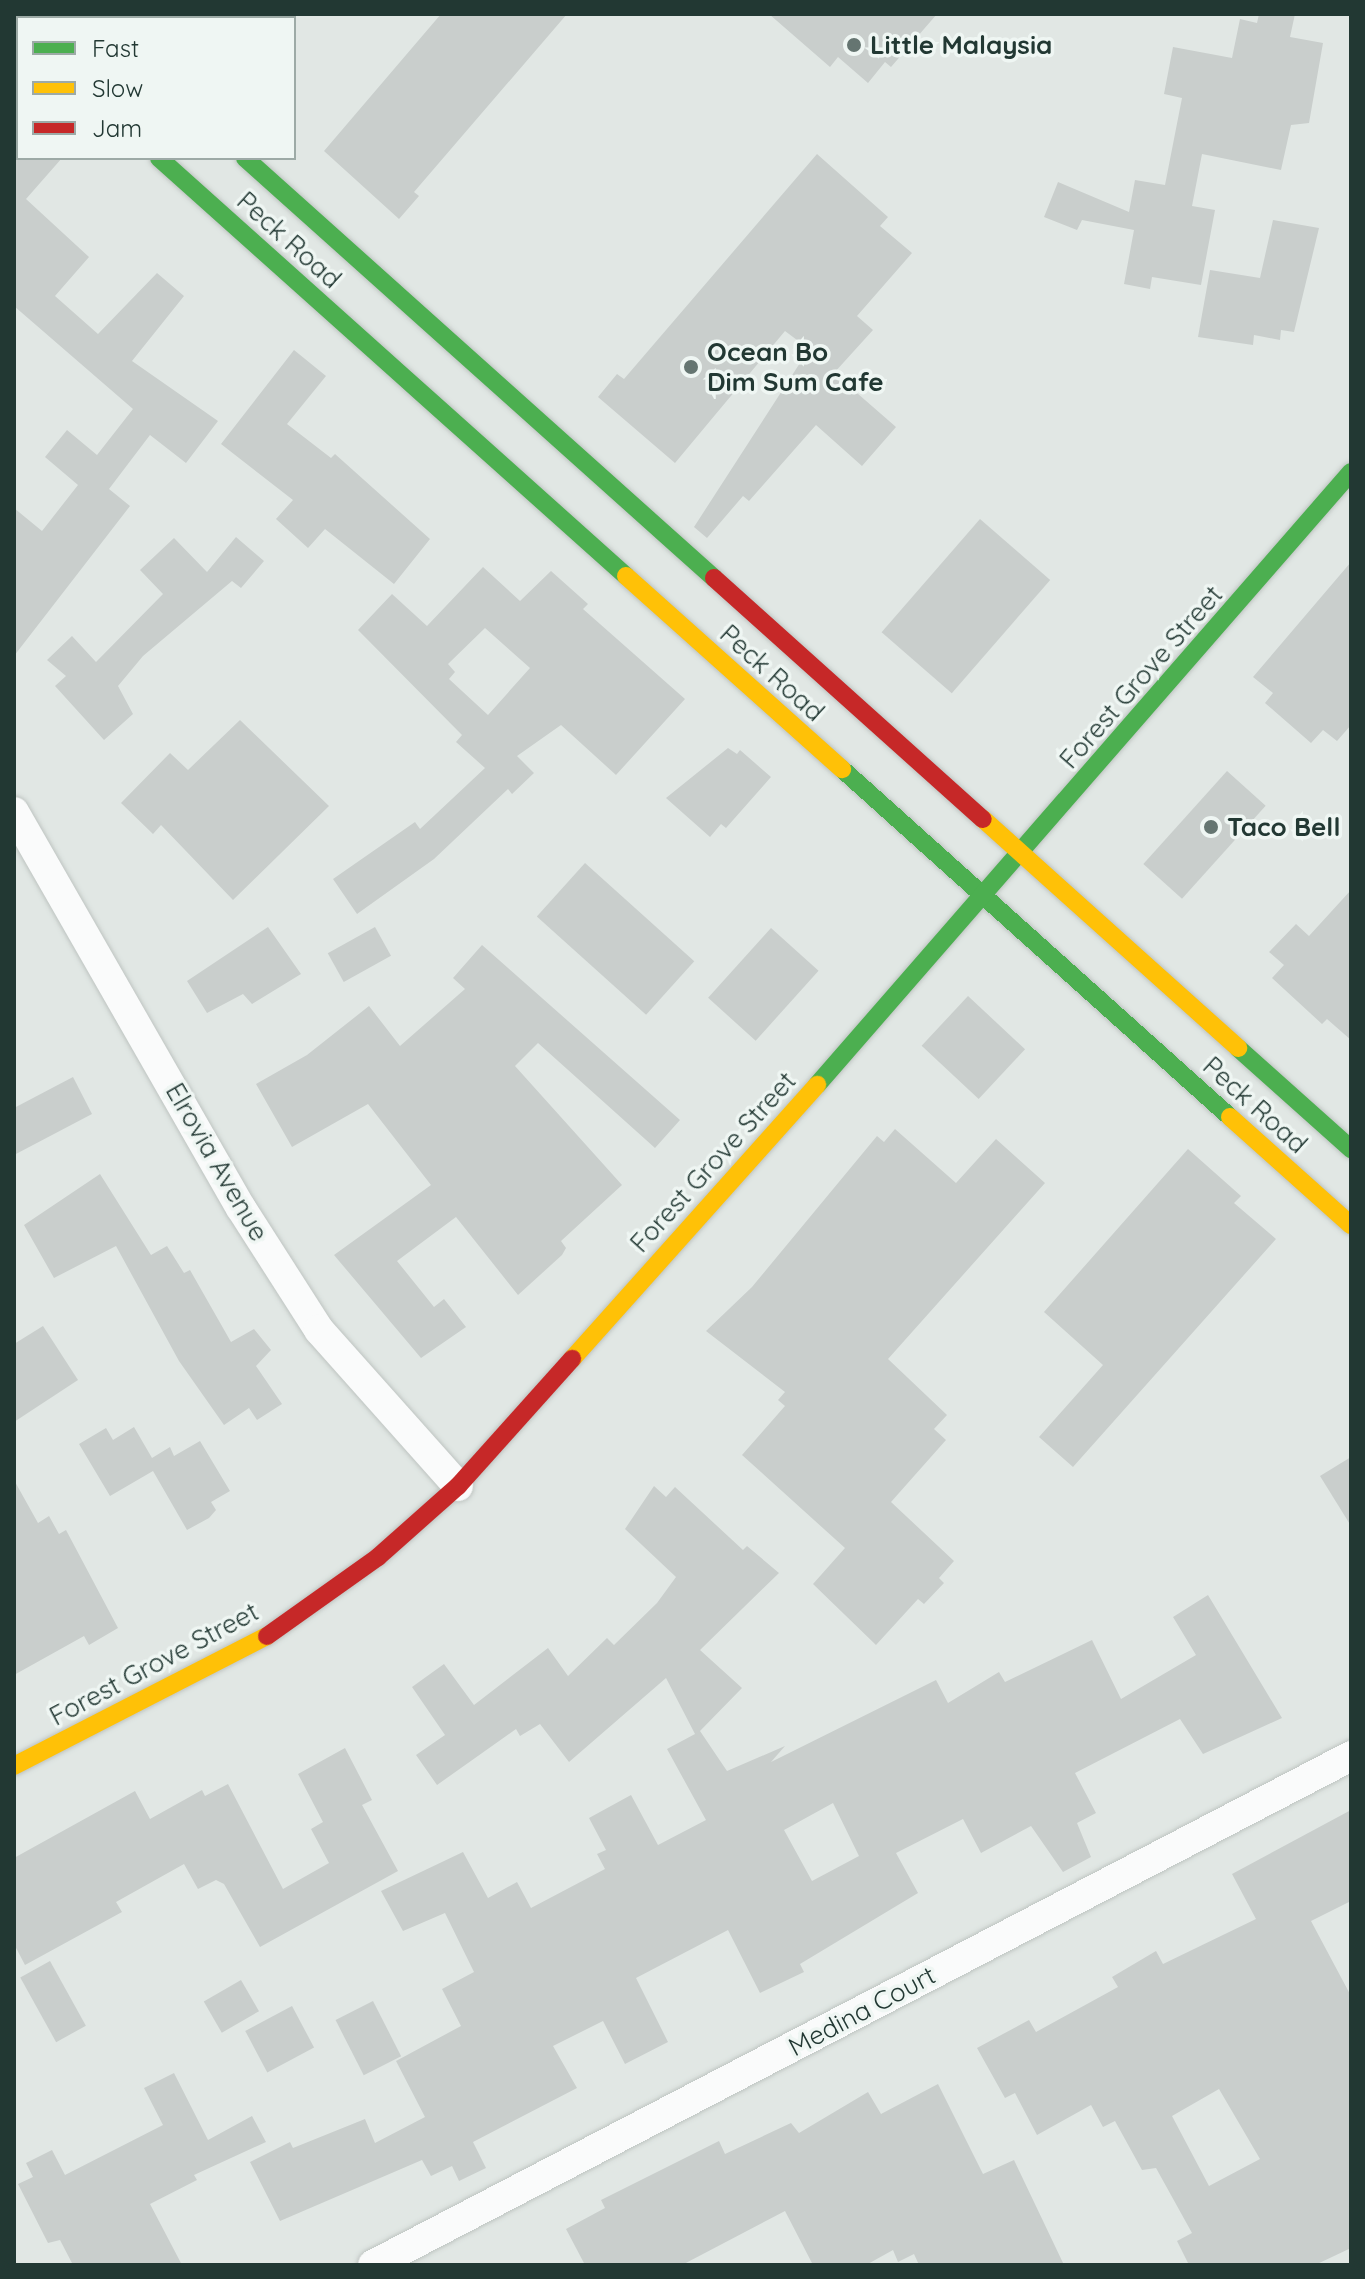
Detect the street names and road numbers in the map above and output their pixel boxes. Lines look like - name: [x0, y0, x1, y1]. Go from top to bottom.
- street label: Peck Road: [231, 185, 347, 295]
- street label: Forest Grove Street: [1053, 579, 1229, 775]
- street label: Peck Road: [714, 618, 830, 728]
- street label: Peck Road: [1197, 1050, 1313, 1160]
- street label: Forest Grove Street: [624, 1065, 802, 1259]
- street label: Elrovia Avenue: [159, 1078, 275, 1246]
- street label: Forest Grove Street: [44, 1596, 264, 1732]
- street label: Medina Court: [783, 1959, 941, 2063]

